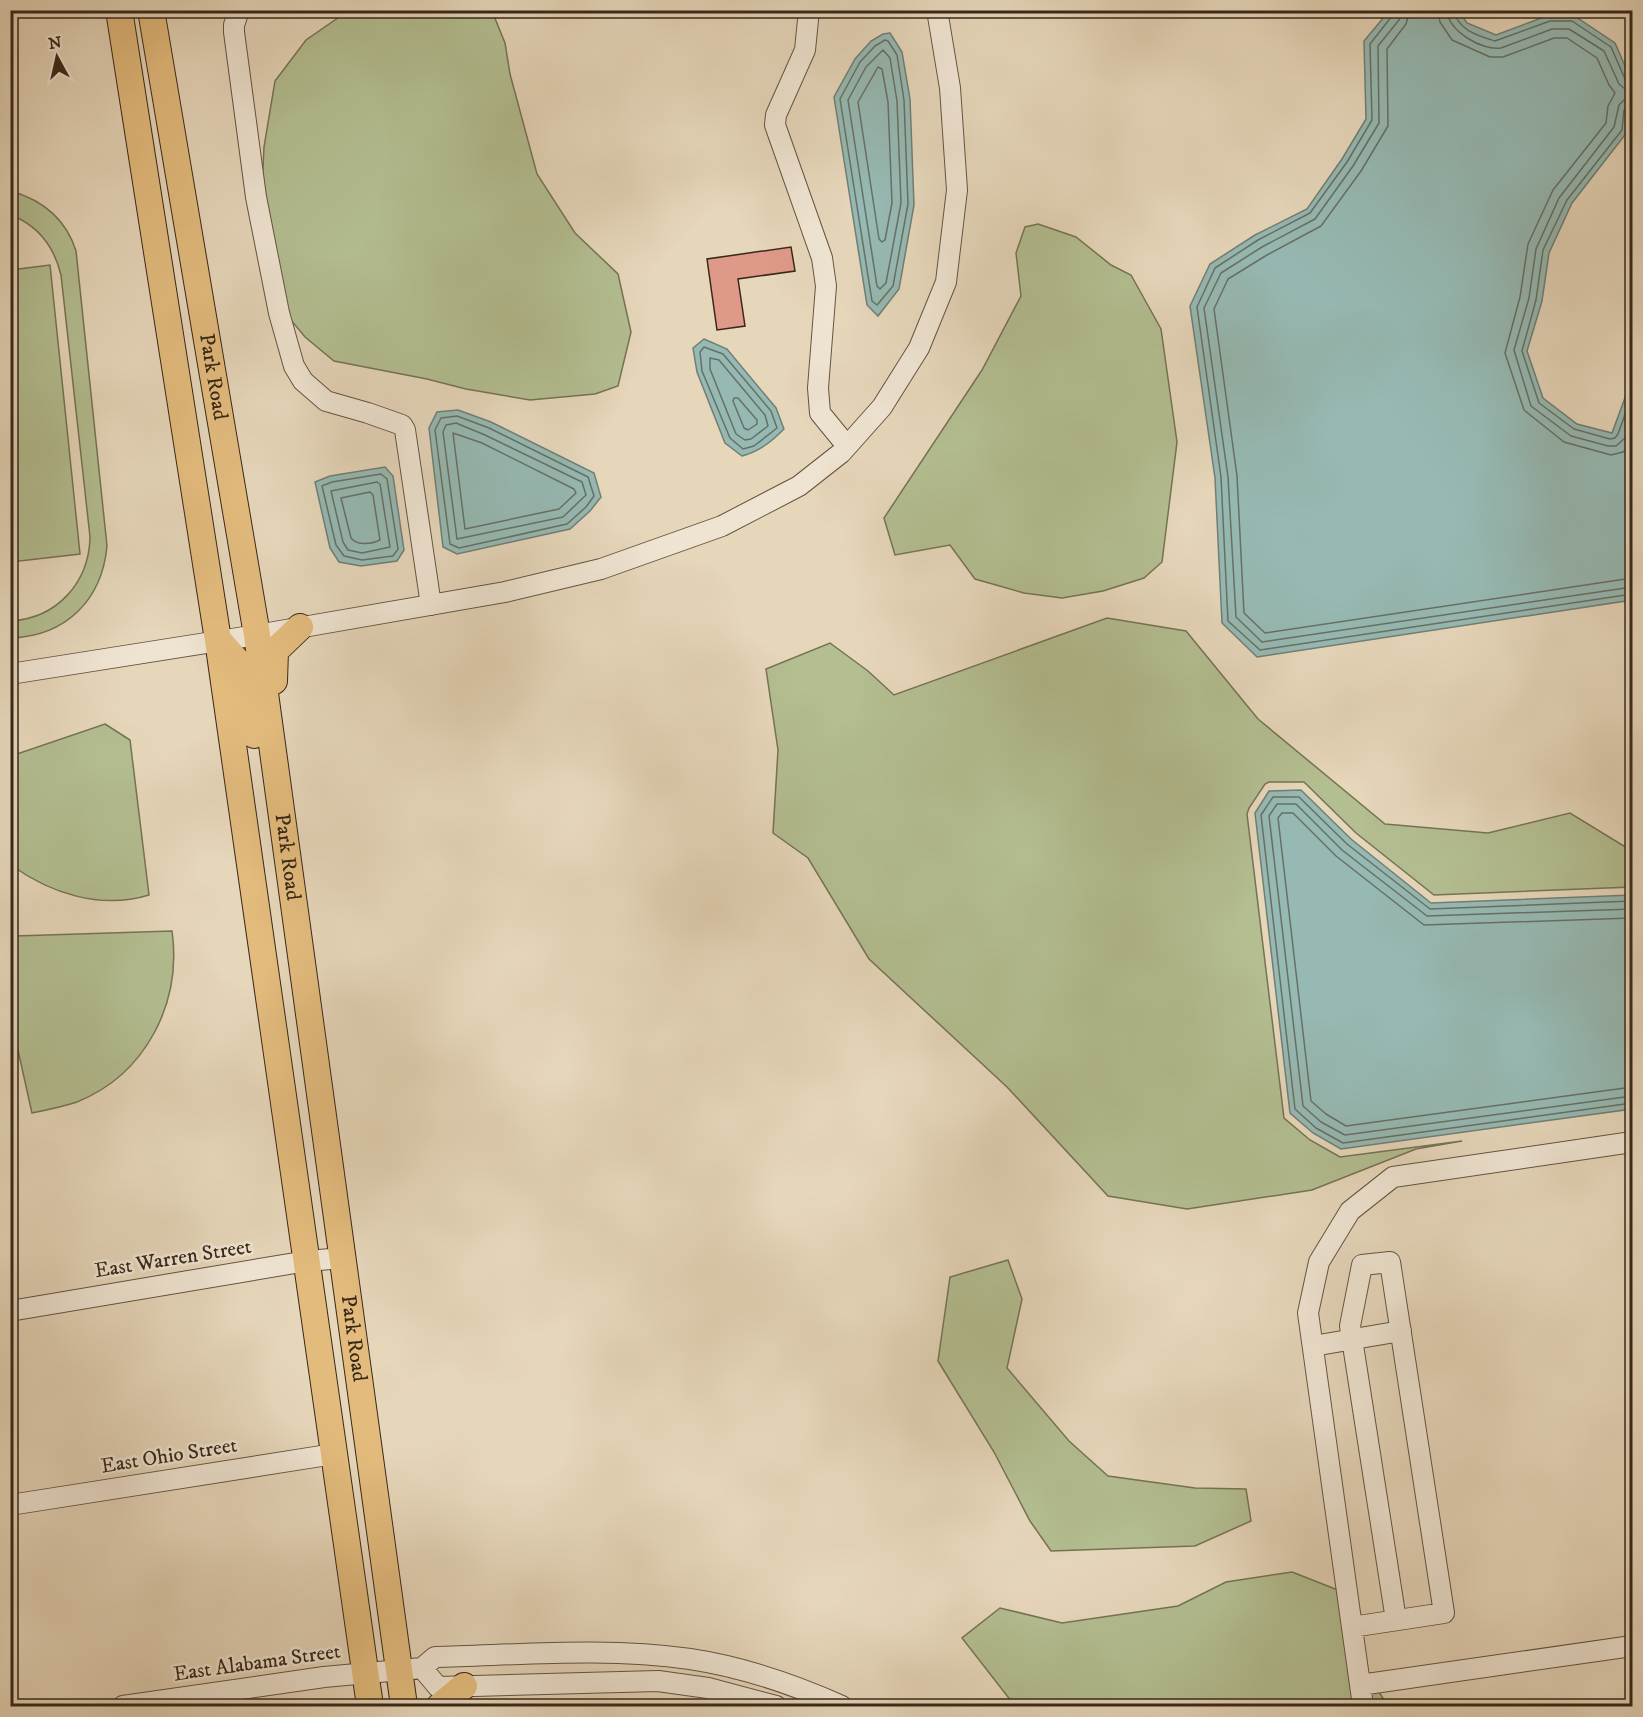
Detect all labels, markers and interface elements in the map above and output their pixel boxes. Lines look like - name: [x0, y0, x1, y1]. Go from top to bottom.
- north arrow: [27, 27, 87, 87]
- text: N: [47, 32, 63, 54]
- street label: Park Road: [193, 332, 233, 422]
- street label: Park Road: [269, 812, 306, 902]
- street label: East Warren Street: [93, 1234, 254, 1284]
- street label: Park Road: [335, 1293, 372, 1384]
- street label: East Ohio Street: [99, 1432, 239, 1480]
- street label: East Alabama Street: [172, 1638, 342, 1688]

